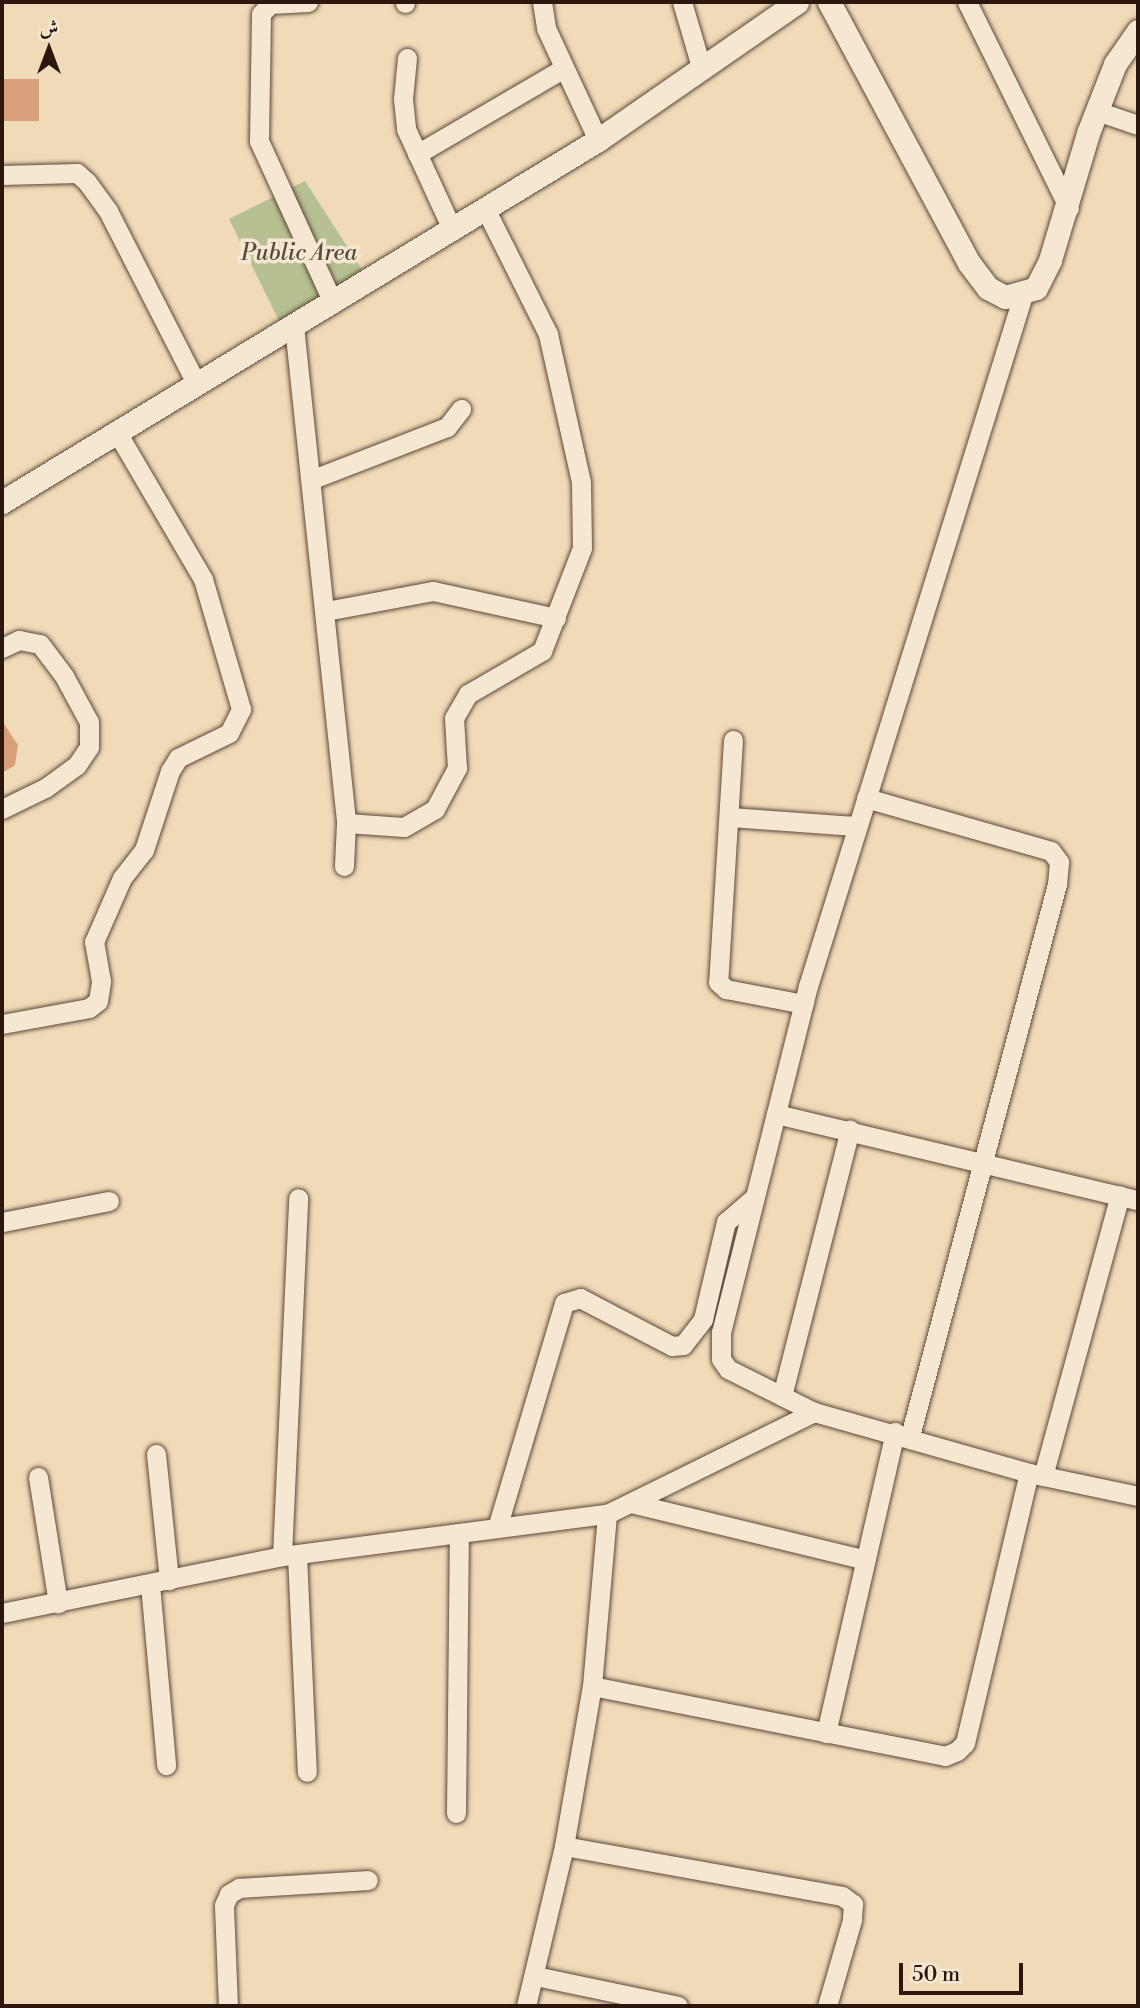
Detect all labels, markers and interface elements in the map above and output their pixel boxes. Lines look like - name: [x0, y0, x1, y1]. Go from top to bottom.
- north arrow: [14, 14, 84, 84]
- text: ش: [40, 16, 58, 40]
- park label: Public Area: [241, 239, 357, 267]
- scale bar: [902, 1948, 1026, 1992]
- text: 50 m: [912, 1962, 960, 1988]

